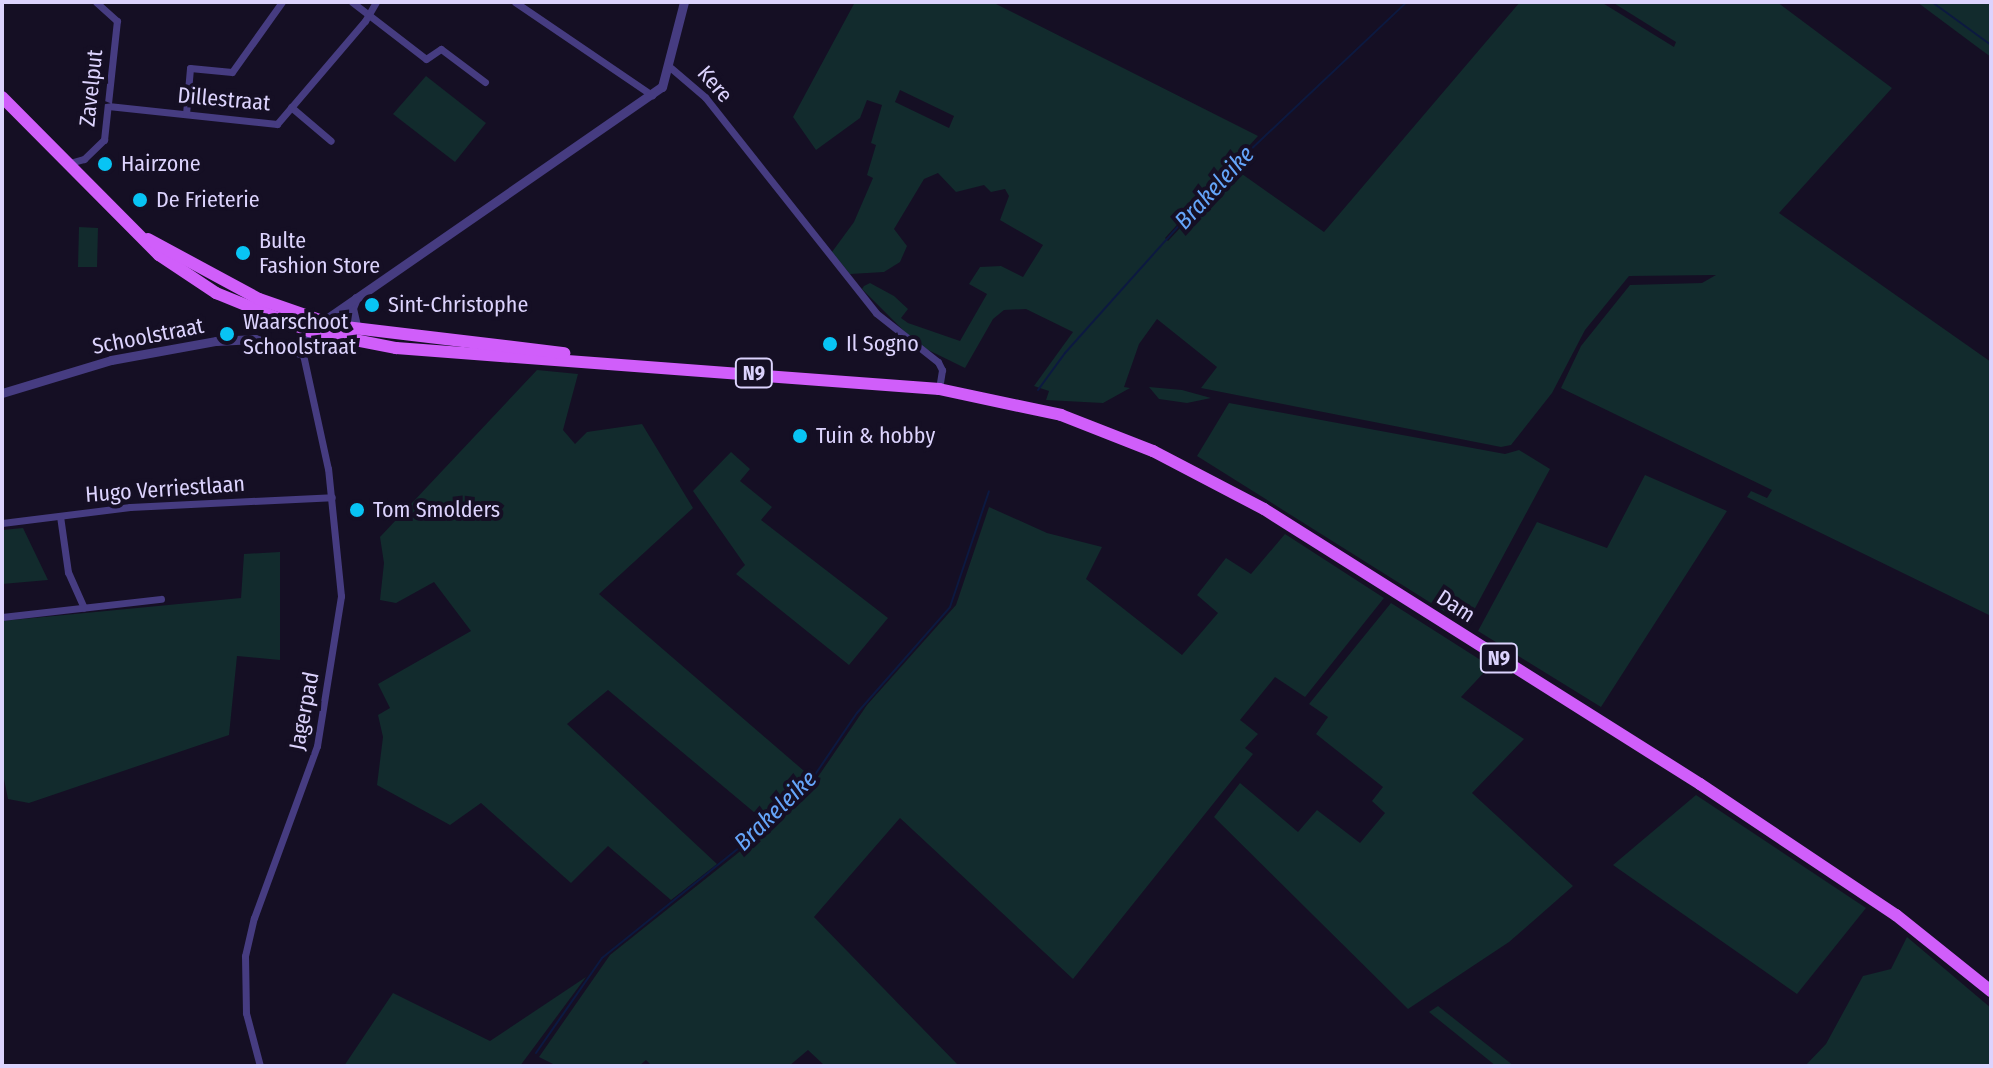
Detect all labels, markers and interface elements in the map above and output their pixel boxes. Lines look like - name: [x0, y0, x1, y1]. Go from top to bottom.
- street label: Zavelput: [74, 48, 108, 128]
- street label: Kere: [692, 60, 738, 108]
- street label: Dillestraat: [177, 82, 271, 116]
- water label: Brakeleike: [1169, 140, 1261, 236]
- place label: Hairzone: [121, 151, 201, 177]
- marker: Hairzone: [96, 155, 114, 173]
- place label: De Frieterie: [156, 187, 260, 213]
- marker: De Frieterie: [131, 191, 149, 209]
- place label: Bulte Fashion Store: [259, 227, 380, 278]
- marker: Bulte Fashion Store: [234, 244, 252, 262]
- place label: Sint-Christophe: [388, 292, 528, 318]
- marker: Sint-Christophe: [363, 296, 381, 314]
- place label: Waarschoot Schoolstraat: [243, 308, 356, 360]
- street label: Schoolstraat: [90, 312, 206, 360]
- marker: Waarschoot Schoolstraat: [218, 325, 236, 343]
- place label: Il Sogno: [846, 331, 919, 357]
- marker: Il Sogno: [821, 335, 839, 353]
- road number: N9: [734, 357, 774, 389]
- place label: Tuin & hobby: [816, 423, 935, 449]
- marker: Tuin & hobby: [791, 427, 809, 445]
- street label: Hugo Verriestlaan: [84, 470, 246, 508]
- place label: Tom Smolders: [373, 497, 500, 523]
- marker: Tom Smolders: [348, 501, 366, 519]
- street label: Dam: [1432, 584, 1480, 628]
- road number: N9: [1479, 642, 1519, 674]
- street label: Jagerpad: [283, 670, 325, 752]
- water label: Brakeleike: [729, 765, 823, 857]

